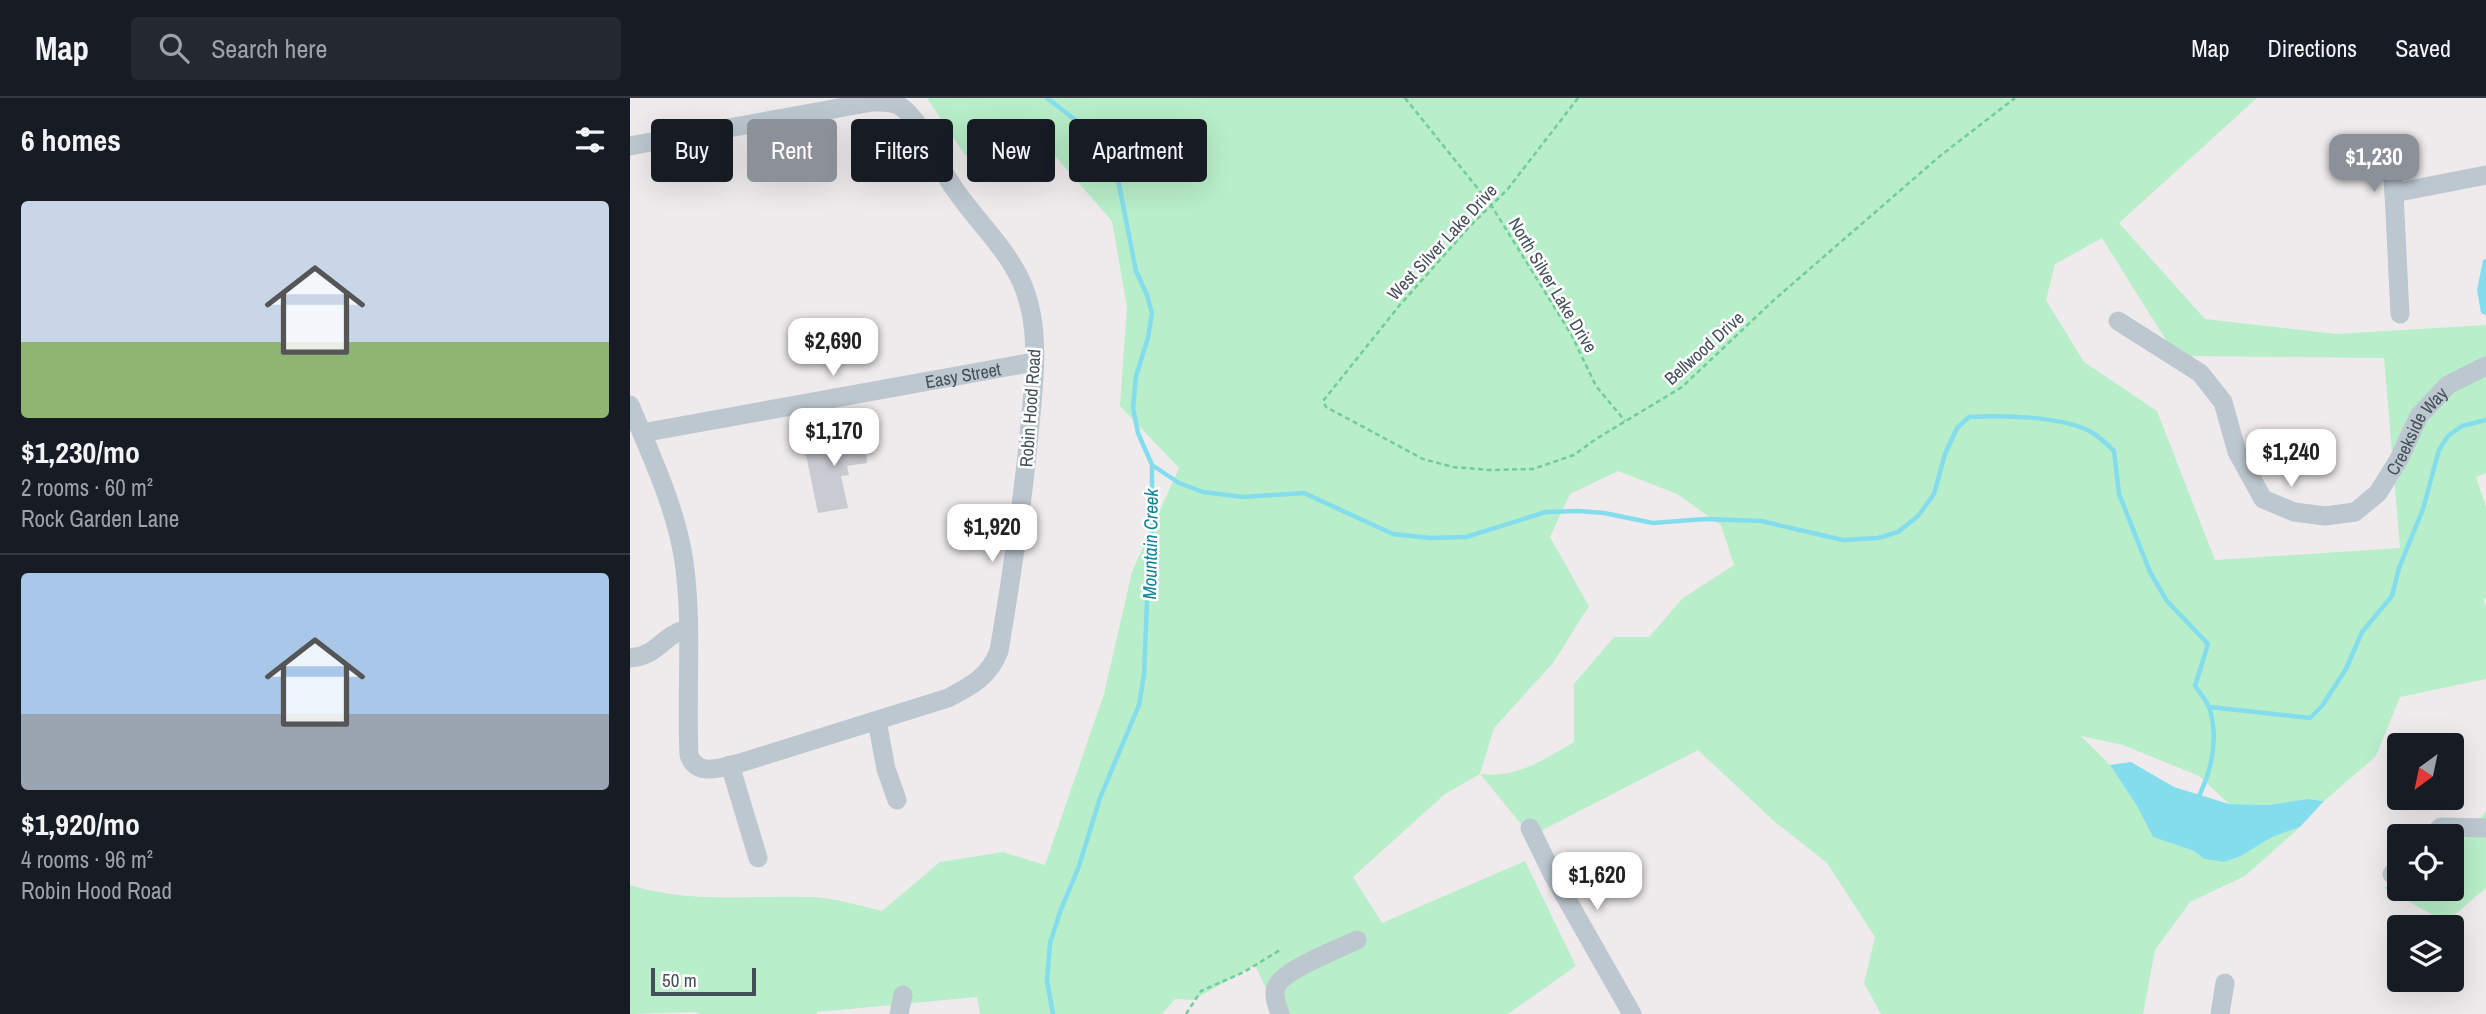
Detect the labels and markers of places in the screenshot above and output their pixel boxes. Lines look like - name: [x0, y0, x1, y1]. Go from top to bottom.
- pin: $1,230: [2317, 134, 2431, 194]
- pin: $2,690: [776, 318, 890, 378]
- pin: $1,170: [777, 408, 891, 468]
- pin: $1,240: [2234, 430, 2348, 489]
- pin: $1,920: [935, 504, 1049, 564]
- pin: $1,620: [1540, 852, 1654, 912]

